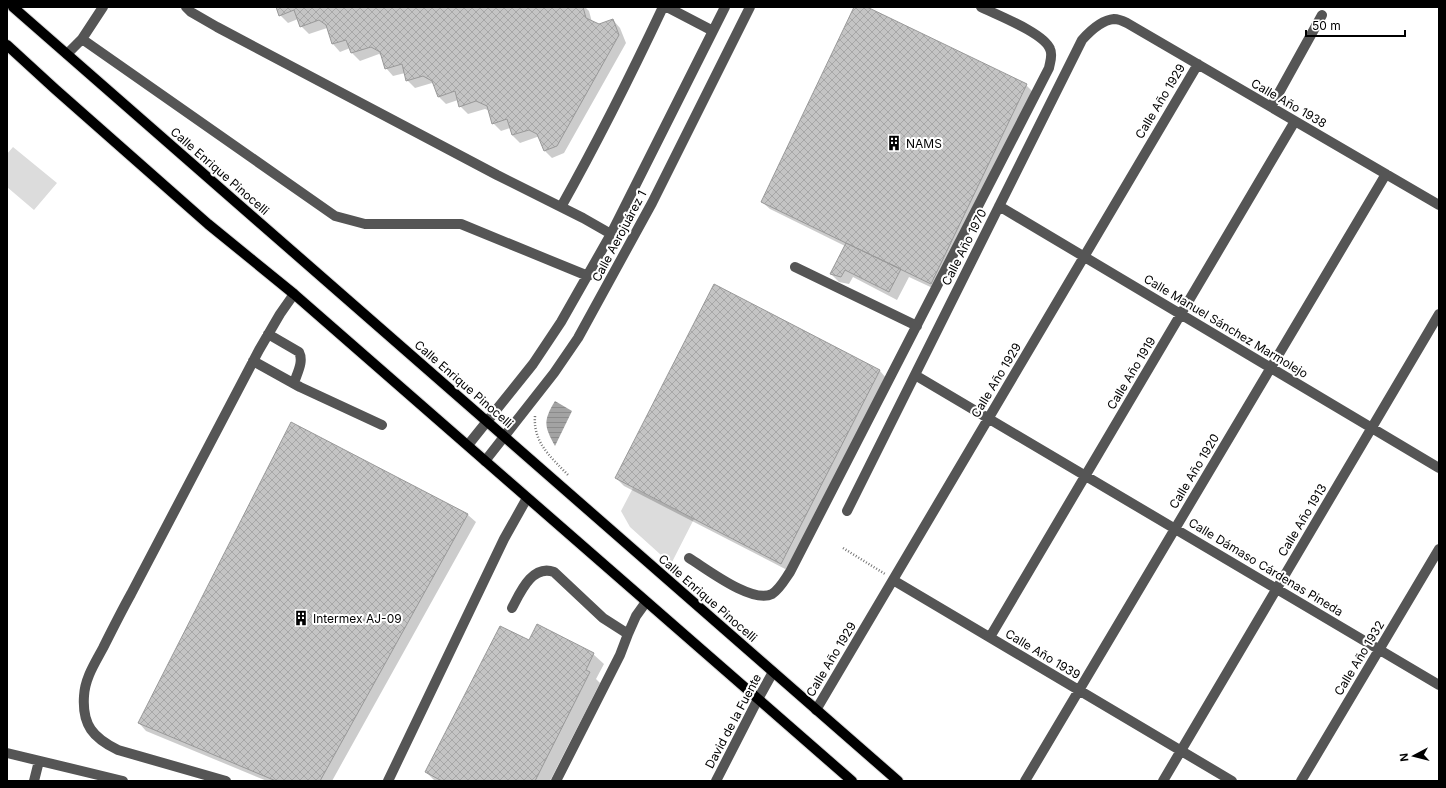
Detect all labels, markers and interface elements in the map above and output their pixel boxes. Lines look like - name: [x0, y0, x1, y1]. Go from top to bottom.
- scale bar: [1306, 12, 1405, 38]
- text: 50 m: [1312, 18, 1341, 33]
- street label: Calle Año 1929: [1132, 61, 1188, 141]
- street label: Calle Año 1938: [1249, 75, 1329, 131]
- street label: Calle Enrique Pinocelli: [168, 124, 272, 218]
- building icon: NAMS: [885, 134, 903, 152]
- place label: NAMS: [906, 136, 942, 151]
- street label: Calle Aerojuárez 1: [589, 188, 649, 284]
- street label: Calle Año 1970: [938, 206, 990, 288]
- street label: Calle Manuel Sánchez Marmolejo: [1141, 271, 1311, 381]
- street label: Calle Año 1919: [1103, 334, 1159, 412]
- street label: Calle Enrique Pinocelli: [412, 337, 516, 431]
- street label: Calle Año 1929: [968, 340, 1024, 420]
- street label: Calle Año 1920: [1166, 431, 1222, 511]
- street label: Calle Año 1913: [1274, 481, 1330, 559]
- street label: Calle Dámaso Cárdenas Pineda: [1186, 515, 1346, 619]
- street label: Calle Enrique Pinocelli: [656, 551, 760, 645]
- building icon: Intermex AJ-09: [292, 609, 310, 627]
- place label: Intermex AJ-09: [313, 611, 402, 626]
- street label: Calle Año 1932: [1331, 618, 1387, 698]
- street label: Calle Año 1929: [803, 619, 859, 699]
- street label: Calle Año 1939: [1003, 626, 1083, 682]
- street label: David de la Fuente: [702, 671, 764, 771]
- north arrow: [1394, 736, 1434, 776]
- text: N: [1397, 752, 1412, 762]

